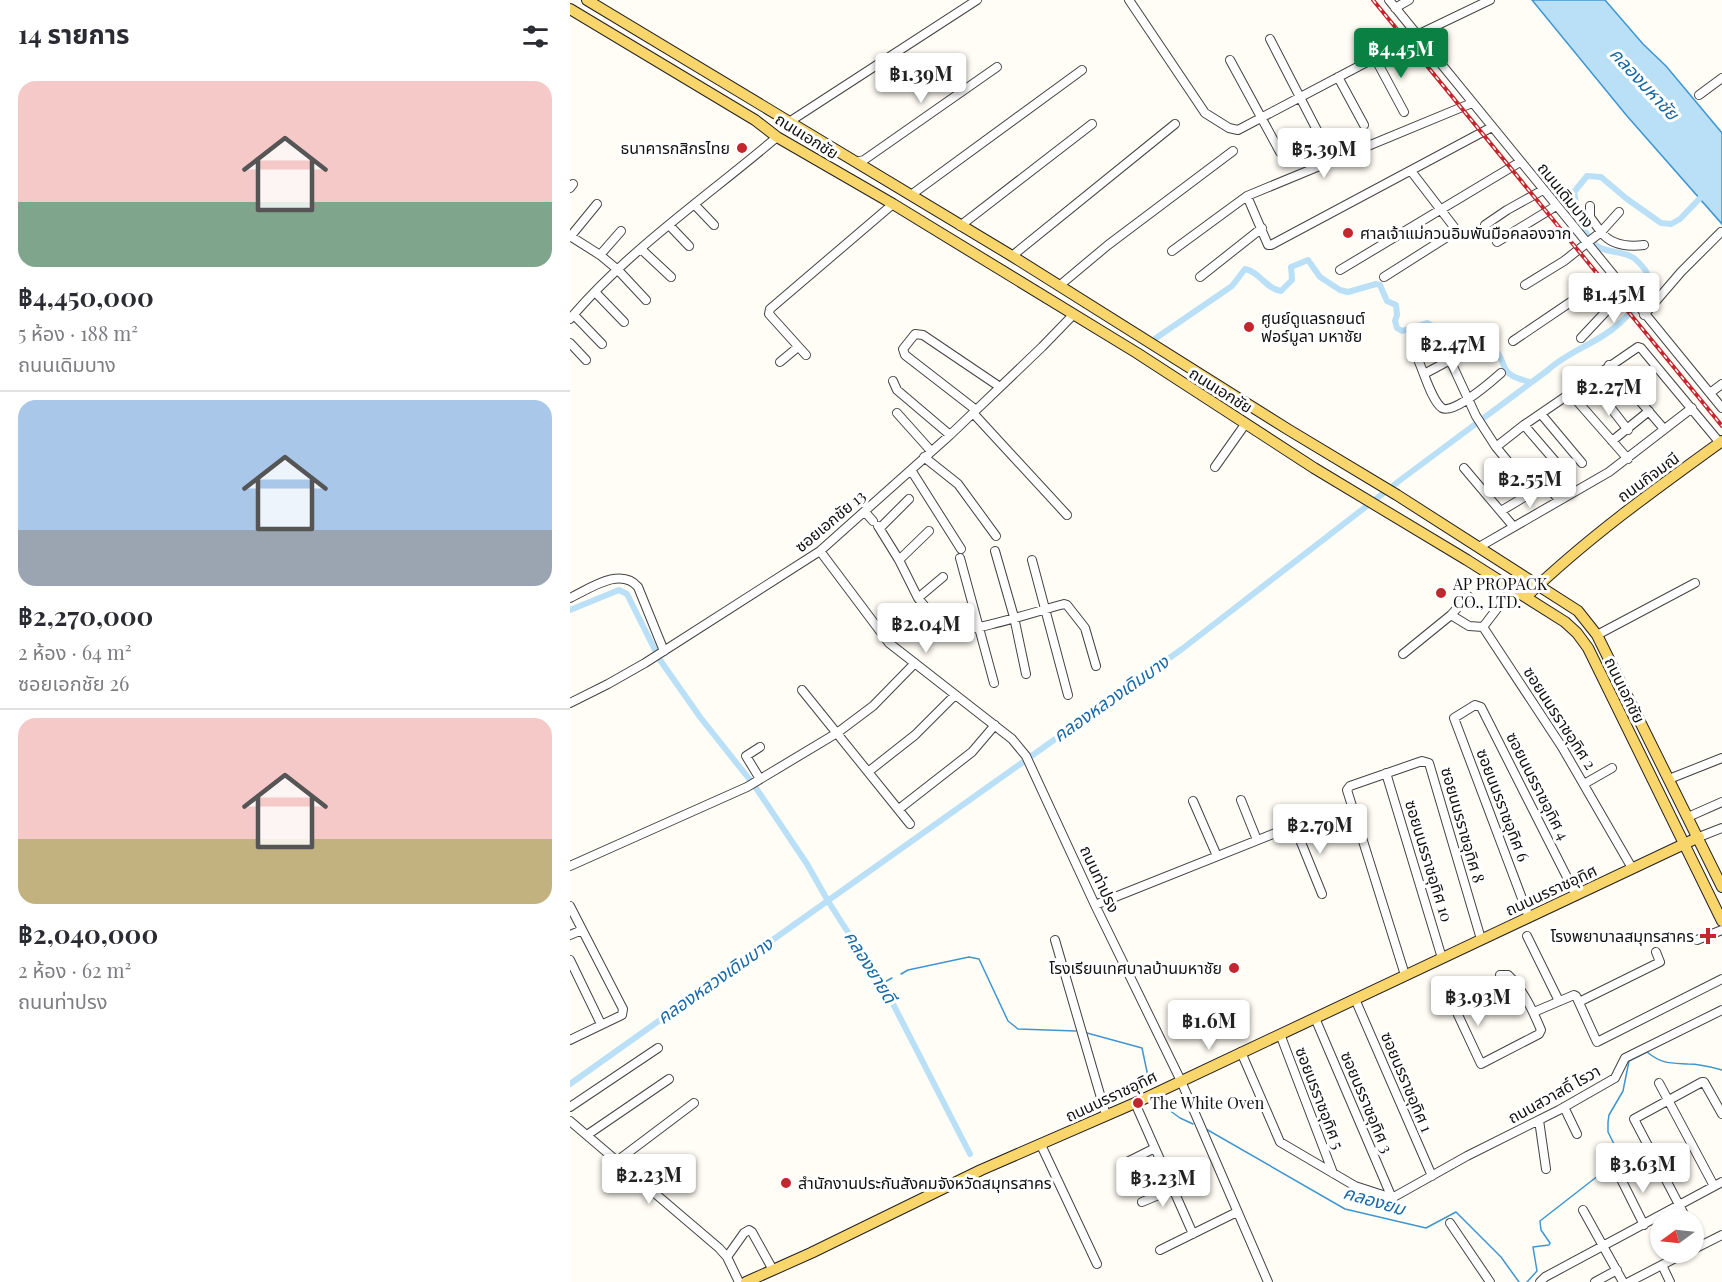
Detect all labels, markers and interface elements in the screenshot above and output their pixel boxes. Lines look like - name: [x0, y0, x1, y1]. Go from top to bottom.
- text: 14 รายการ: [18, 16, 129, 51]
- icon: filters: [519, 20, 552, 53]
- pin: ฿4.45M: [1352, 28, 1450, 79]
- text: ฿4.45M: [1368, 34, 1434, 61]
- water label: คลองมหาชัย: [1605, 42, 1685, 126]
- pin: ฿1.39M: [872, 53, 970, 104]
- text: ฿1.39M: [889, 59, 953, 86]
- street label: ถนนเอกชัย: [772, 108, 843, 163]
- icon: home: [231, 120, 339, 228]
- pin: ฿5.39M: [1275, 128, 1373, 179]
- text: ฿5.39M: [1292, 134, 1356, 161]
- place label: ธนาคารกสิกรไทย: [621, 137, 730, 158]
- marker: ธนาคารกสิกรไทย: [735, 141, 749, 155]
- street label: ถนนเดิมบาง: [1534, 158, 1599, 232]
- place label: ศาลเจ้าแม่กวนอิมพันมือคลองจาก: [1360, 222, 1571, 243]
- marker: ศาลเจ้าแม่กวนอิมพันมือคลองจาก: [1341, 226, 1355, 240]
- pin: ฿1.45M: [1565, 273, 1663, 324]
- text: ฿4,450,000: [18, 279, 154, 314]
- text: ฿1.45M: [1583, 279, 1645, 306]
- place label: ศูนย์ดูแลรถยนต์ ฟอร์มูลา มหาชัย: [1261, 307, 1365, 346]
- text: 5 ห้อง · 188 m²: [18, 319, 138, 346]
- marker: ศูนย์ดูแลรถยนต์ ฟอร์มูลา มหาชัย: [1242, 320, 1256, 334]
- pin: ฿2.47M: [1404, 323, 1502, 374]
- text: ฿2.47M: [1420, 329, 1486, 356]
- text: ถนนเดิมบาง: [18, 350, 116, 377]
- street label: ถนนเอกชัย: [1186, 362, 1257, 417]
- pin: ฿2.27M: [1560, 366, 1658, 417]
- text: ฿2.27M: [1576, 372, 1642, 399]
- icon: home: [231, 439, 339, 547]
- street label: ถนนกิจมณี: [1613, 447, 1683, 506]
- pin: ฿2.55M: [1481, 458, 1579, 509]
- text: ฿2.55M: [1498, 464, 1562, 491]
- street label: ซอยเอกชัย 13: [790, 485, 869, 556]
- place label: AP PROPACK CO., LTD.: [1452, 573, 1548, 612]
- marker: AP PROPACK CO., LTD.: [1434, 586, 1448, 600]
- text: ฿2,270,000: [18, 598, 153, 633]
- pin: ฿2.04M: [877, 603, 975, 654]
- text: ฿2.04M: [891, 609, 961, 636]
- text: 2 ห้อง · 64 m²: [18, 638, 131, 665]
- water label: คลองหลวงเดิมบาง: [1048, 649, 1174, 747]
- street label: ถนนเอกชัย: [1600, 653, 1650, 726]
- street label: ซอยนนรราชอุทิศ 2: [1519, 662, 1602, 773]
- text: ซอยเอกชัย 26: [18, 669, 129, 696]
- street label: ซอยนนรราชอุทิศ 4: [1502, 728, 1575, 843]
- street label: ซอยนนรราชอุทิศ 6: [1472, 745, 1535, 864]
- icon: home: [231, 757, 339, 865]
- street label: ซอยนนรราชอุทิศ 8: [1437, 765, 1490, 885]
- street label: ซอยนนรราชอุทิศ 10: [1401, 797, 1458, 924]
- pin: ฿2.79M: [1271, 804, 1369, 855]
- text: ฿2.79M: [1287, 810, 1353, 837]
- street label: ถนนท่าปรง: [1076, 842, 1125, 916]
- street label: ถนนนรราชอุทิศ: [1502, 859, 1600, 920]
- text: ฿2,040,000: [18, 916, 158, 951]
- place label: โรงพยาบาลสมุทรสาคร: [1551, 925, 1694, 946]
- water label: คลองยายดี: [839, 926, 904, 1009]
- marker: โรงพยาบาลสมุทรสาคร: [1699, 927, 1717, 945]
- water label: คลองหลวงเดิมบาง: [652, 931, 778, 1029]
- text: 2 ห้อง · 62 m²: [18, 956, 131, 983]
- place label: โรงเรียนเทศบาลบ้านมหาชัย: [1049, 957, 1222, 978]
- marker: โรงเรียนเทศบาลบ้านมหาชัย: [1227, 961, 1241, 975]
- pin: ฿3.93M: [1429, 976, 1527, 1027]
- text: ฿3.93M: [1445, 982, 1511, 1009]
- text: ถนนท่าปรง: [18, 987, 107, 1014]
- pin: ฿1.6M: [1167, 1000, 1251, 1051]
- text: ฿1.6M: [1182, 1006, 1236, 1033]
- street label: ซอยนรราชอุทิศ 1: [1377, 1028, 1438, 1135]
- street label: ซอยนรราชอุทิศ 5: [1291, 1044, 1350, 1152]
- street label: ซอยนรราชอุทิศ 3: [1337, 1048, 1398, 1156]
- street label: ถนนสวาสดิ์ ไรวา: [1504, 1059, 1604, 1128]
- street label: ถนนนรราชอุทิศ: [1062, 1065, 1160, 1126]
- place label: The White Oven: [1150, 1092, 1265, 1113]
- marker: The White Oven: [1131, 1096, 1145, 1110]
- pin: ฿3.63M: [1594, 1143, 1692, 1194]
- text: ฿3.63M: [1610, 1149, 1676, 1176]
- pin: ฿2.23M: [600, 1154, 698, 1205]
- pin: ฿3.23M: [1114, 1157, 1212, 1208]
- text: ฿2.23M: [616, 1160, 682, 1187]
- text: ฿3.23M: [1130, 1163, 1196, 1190]
- place label: สำนักงานประกันสังคมจังหวัดสมุทรสาคร: [798, 1172, 1052, 1193]
- marker: สำนักงานประกันสังคมจังหวัดสมุทรสาคร: [779, 1176, 793, 1190]
- water label: คลองยม: [1341, 1180, 1410, 1221]
- north arrow: [1650, 1209, 1704, 1263]
- map controls: [1650, 1209, 1704, 1263]

